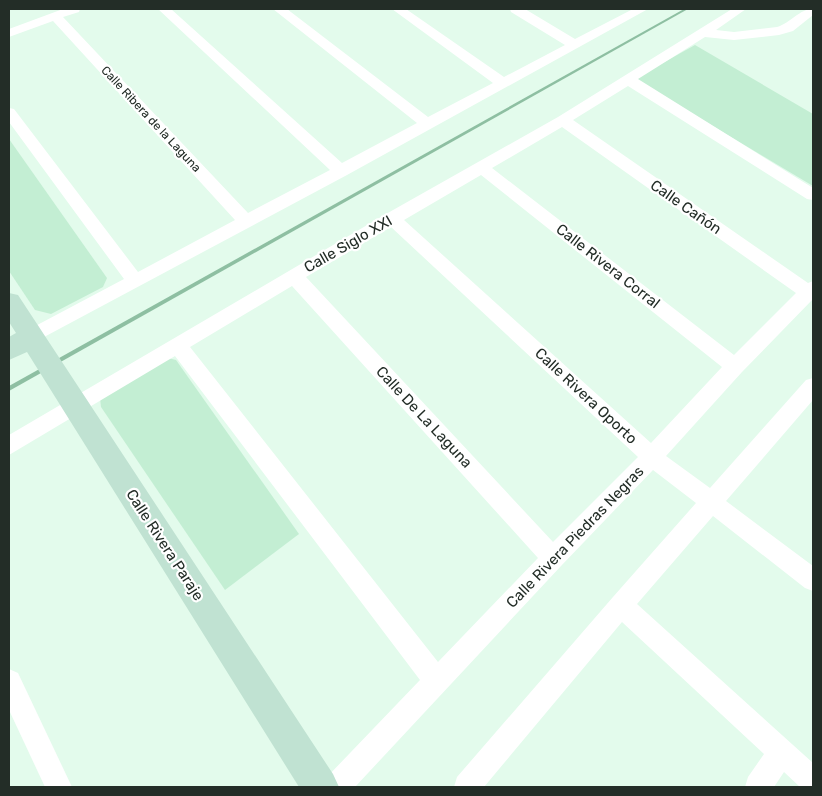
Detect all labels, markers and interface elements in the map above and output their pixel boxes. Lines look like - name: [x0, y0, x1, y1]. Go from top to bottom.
- street label: Calle Ribera de la Laguna: [98, 63, 204, 175]
- street label: Calle Cañón: [647, 176, 725, 238]
- street label: Calle Siglo XXI: [301, 212, 395, 276]
- street label: Calle Rivera Corral: [552, 220, 664, 312]
- street label: Calle Rivera Oporto: [531, 344, 641, 448]
- street label: Calle De La Laguna: [372, 362, 476, 472]
- street label: Calle Rivera Piedras Negras: [502, 462, 648, 612]
- street label: Calle Rivera Paraje: [122, 486, 208, 604]

